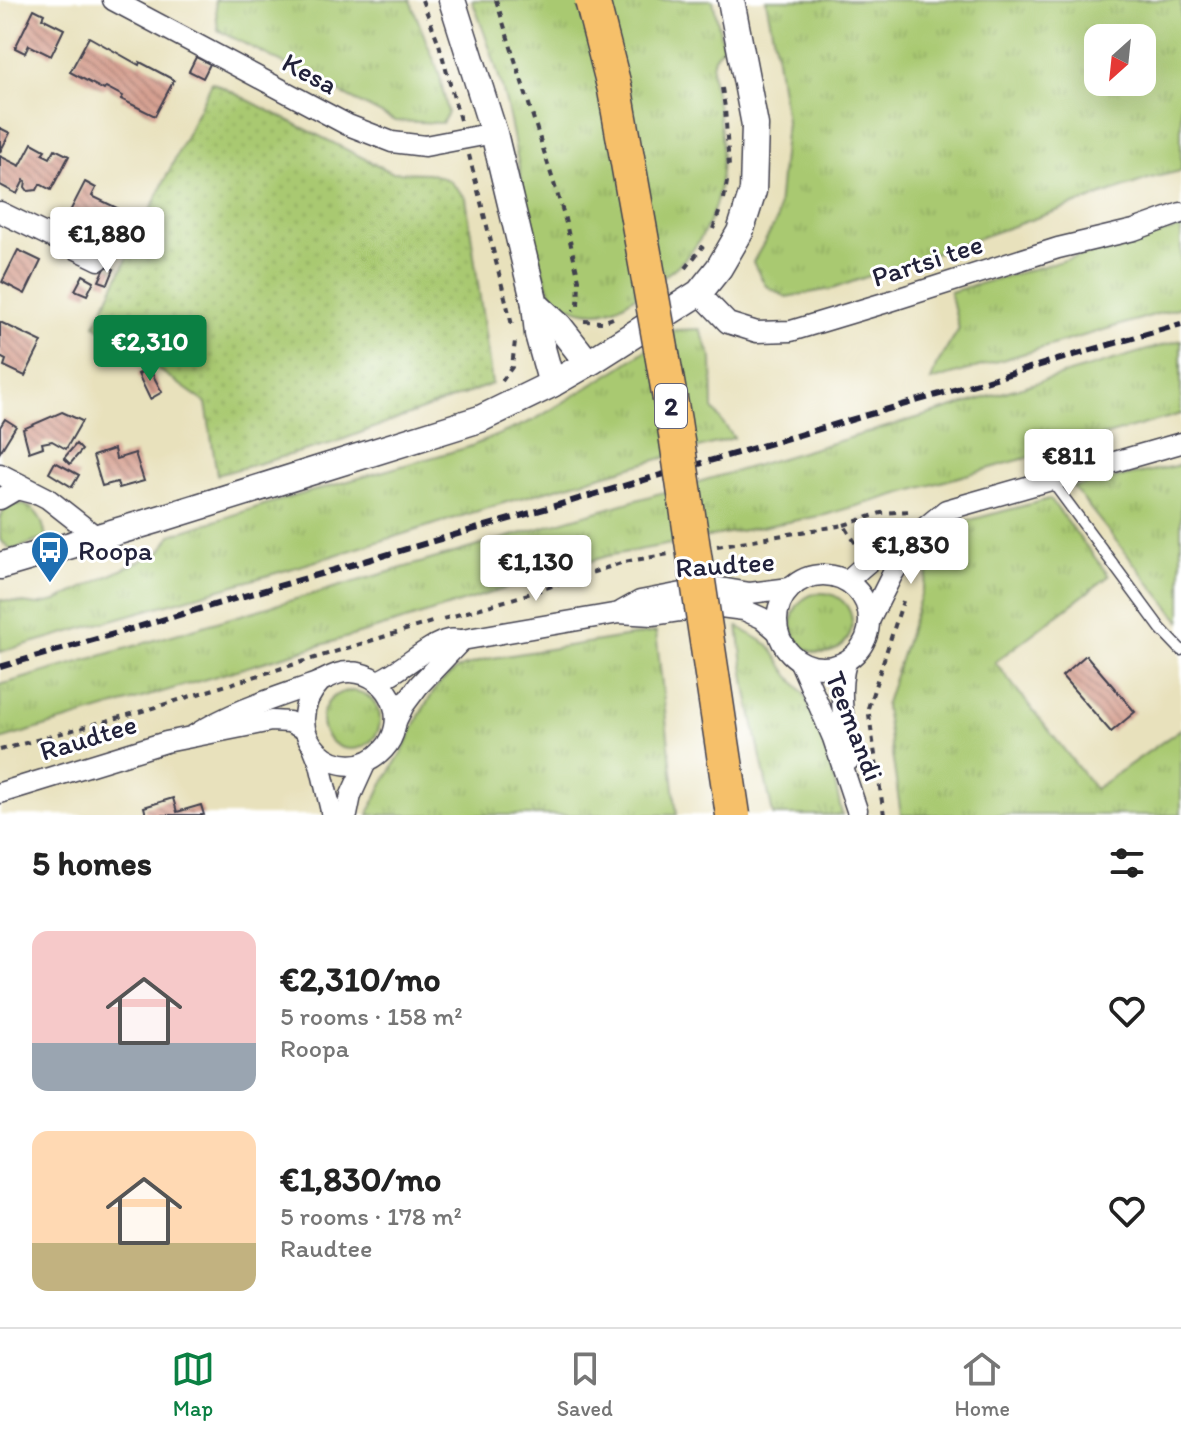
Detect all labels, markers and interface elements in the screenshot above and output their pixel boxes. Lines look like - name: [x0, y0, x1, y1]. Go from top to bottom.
- north arrow: [1084, 24, 1156, 96]
- map controls: [1084, 24, 1156, 96]
- street label: Kesa: [277, 45, 343, 102]
- pin: €1,880: [42, 207, 172, 275]
- text: €1,880: [68, 217, 146, 249]
- street label: Partsi tee: [867, 226, 987, 294]
- pin: €2,310: [85, 315, 215, 383]
- text: €2,310: [112, 325, 188, 357]
- road number: 2: [655, 384, 687, 428]
- pin: €811: [1022, 429, 1116, 497]
- text: €811: [1042, 439, 1096, 471]
- pin: €1,830: [846, 518, 976, 586]
- text: €1,830: [872, 528, 950, 560]
- bus stop icon: Roopa: [29, 529, 71, 584]
- place label: Roopa: [78, 533, 153, 567]
- pin: €1,130: [471, 535, 601, 603]
- street label: Raudtee: [674, 544, 776, 584]
- text: €1,130: [498, 545, 574, 577]
- street label: Teemandi: [819, 666, 891, 786]
- street label: Raudtee: [35, 706, 141, 768]
- icon: filters: [1105, 841, 1149, 885]
- text: 5 homes: [32, 843, 152, 884]
- text: €2,310/mo: [280, 959, 441, 1000]
- icon: home: [96, 963, 192, 1059]
- icon: heart: [1105, 989, 1149, 1033]
- text: 5 rooms · 158 m²: [280, 1000, 463, 1032]
- text: Roopa: [280, 1032, 349, 1064]
- text: €1,830/mo: [280, 1159, 442, 1200]
- icon: home: [96, 1163, 192, 1259]
- icon: heart: [1105, 1189, 1149, 1233]
- text: 5 rooms · 178 m²: [280, 1200, 462, 1232]
- text: Raudtee: [280, 1232, 372, 1264]
- tab: Map: [171, 1347, 215, 1422]
- tab: Saved: [557, 1347, 613, 1422]
- tab: Home: [955, 1347, 1010, 1422]

